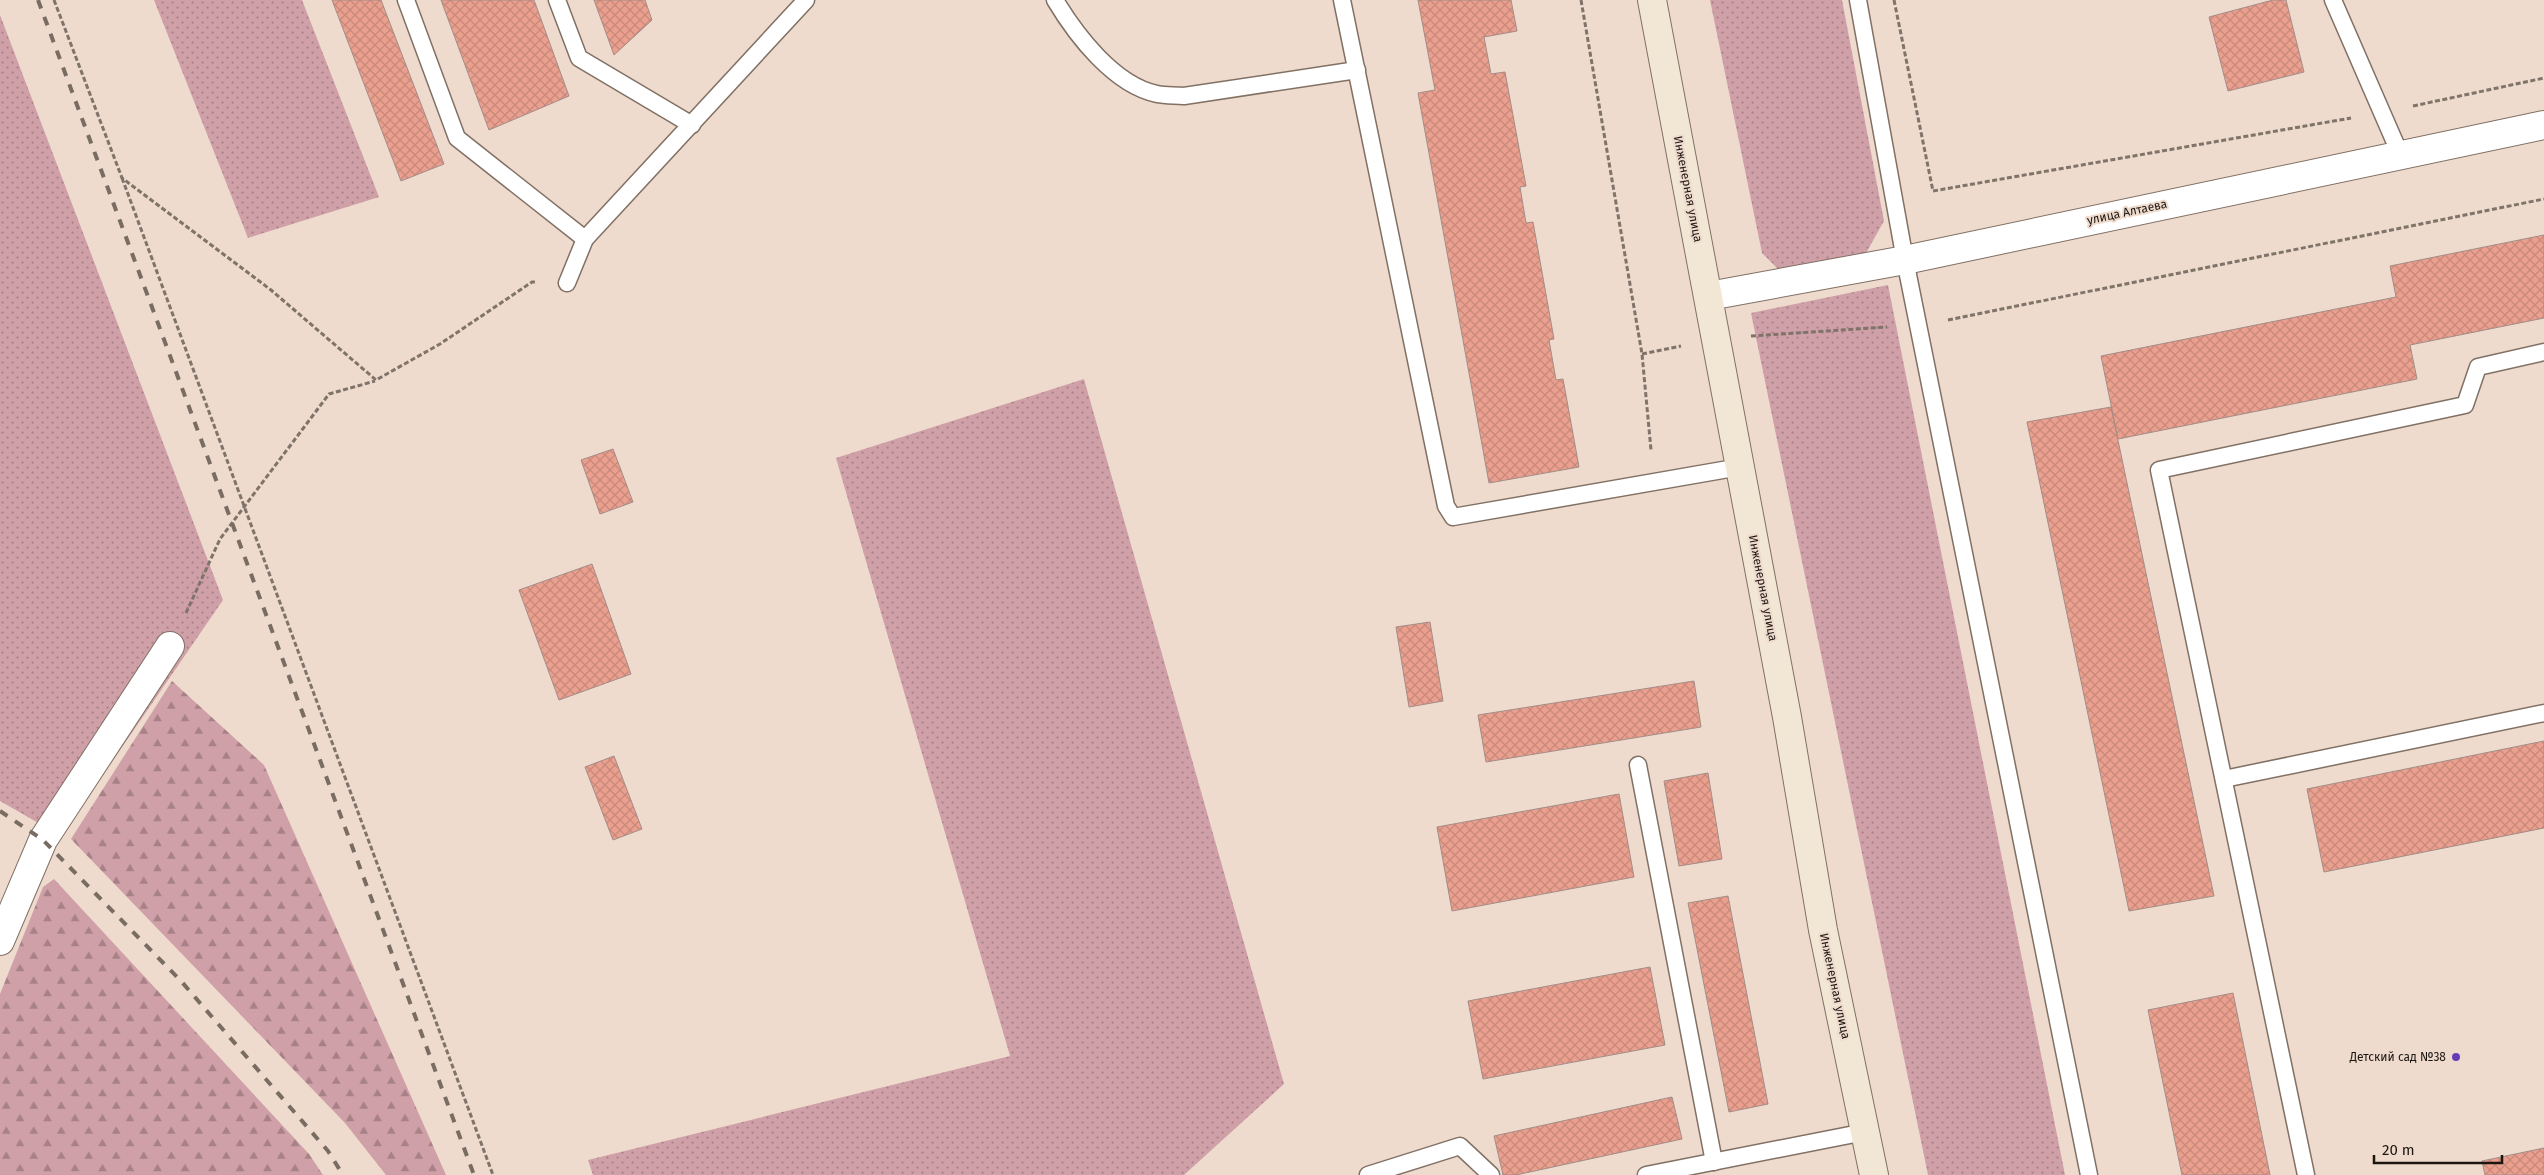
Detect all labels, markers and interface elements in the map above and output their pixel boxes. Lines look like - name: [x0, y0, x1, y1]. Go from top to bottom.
- street label: Инженерная улица: [1671, 135, 1705, 243]
- street label: улица Алтаева: [2086, 197, 2168, 227]
- street label: Инженерная улица: [1746, 534, 1780, 642]
- street label: Инженерная улица: [1817, 932, 1853, 1040]
- place label: Детский сад №38: [2349, 1050, 2446, 1064]
- marker: Детский сад №38: [2450, 1051, 2462, 1063]
- scale bar: [2374, 1132, 2502, 1164]
- text: 20 m: [2382, 1141, 2415, 1159]

